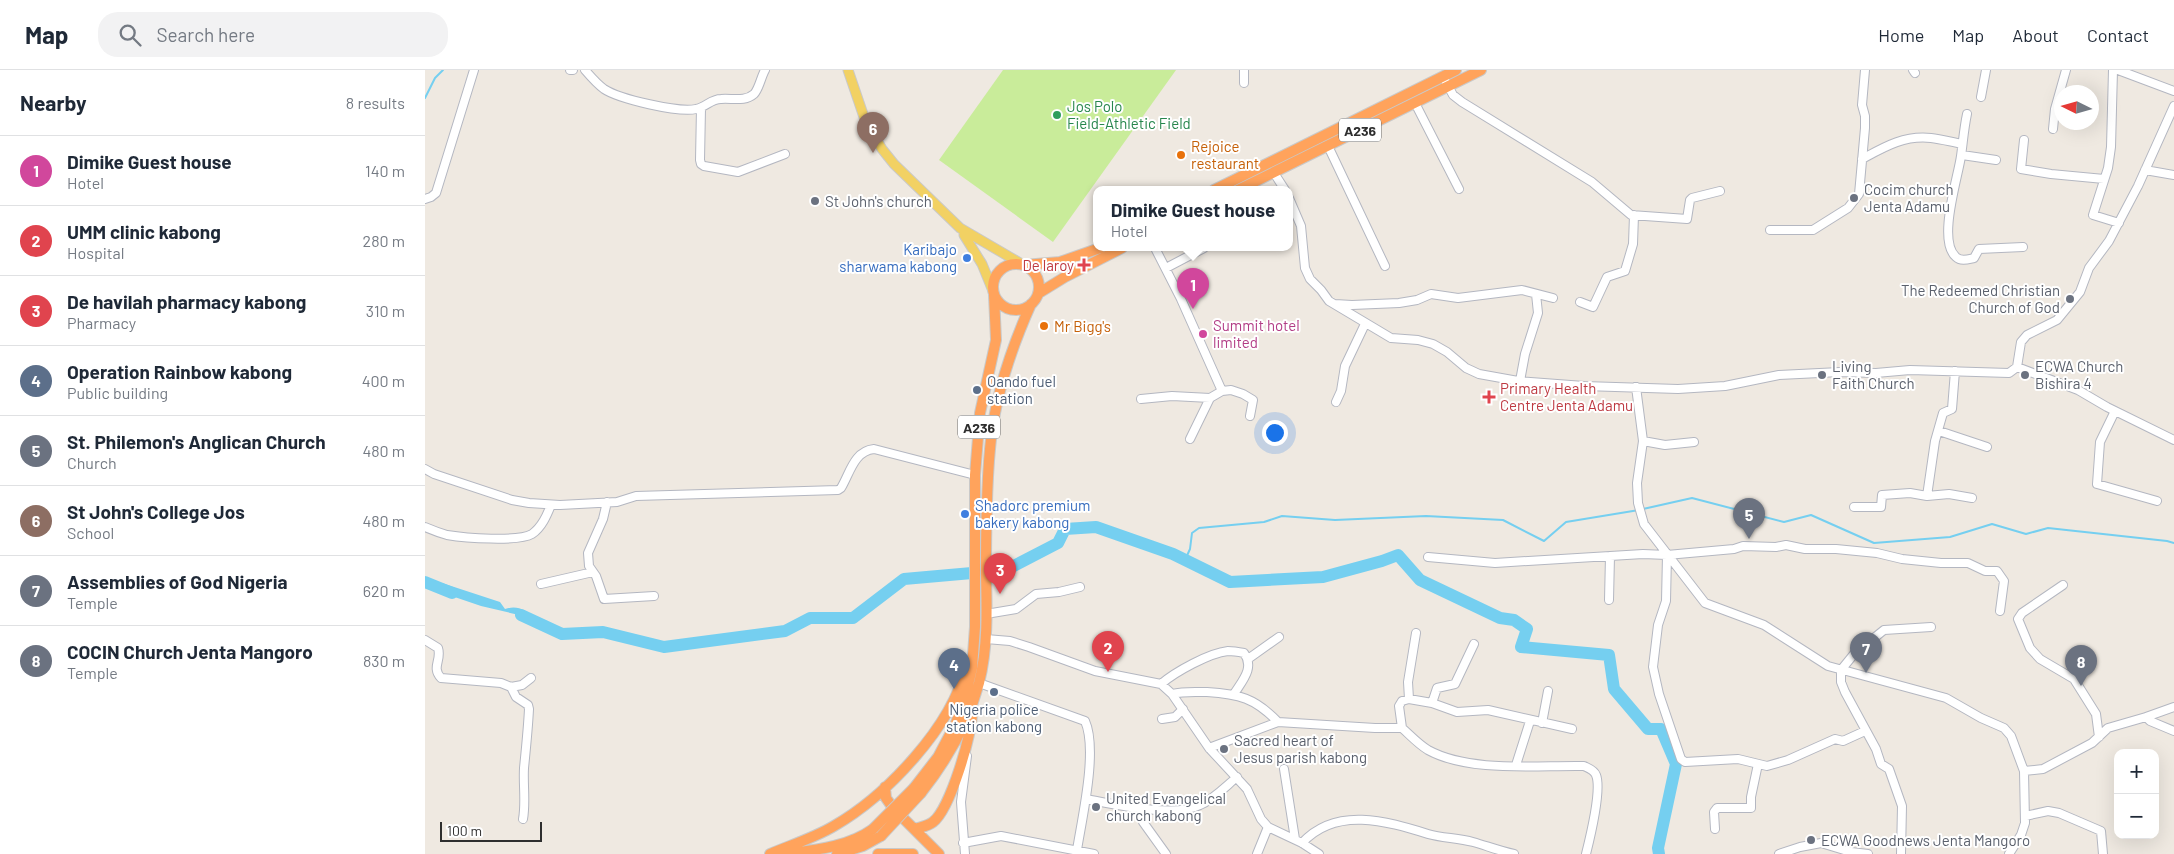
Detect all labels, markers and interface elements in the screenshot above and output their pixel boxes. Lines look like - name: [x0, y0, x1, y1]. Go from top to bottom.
- search box: [98, 12, 448, 57]
- text: Map: [25, 20, 68, 49]
- icon: search: [116, 21, 144, 49]
- text: Search here: [156, 23, 255, 46]
- text: Home: [1878, 24, 1924, 46]
- text: Map: [1952, 24, 1984, 46]
- text: About: [2012, 24, 2059, 46]
- text: Contact: [2087, 24, 2149, 46]
- north arrow: [2054, 85, 2099, 130]
- text: Nearby: [20, 90, 86, 115]
- text: 8 results: [346, 93, 405, 112]
- place label: Jos Polo Field-Athletic Field: [1067, 97, 1191, 132]
- marker: Jos Polo Field-Athletic Field: [1051, 109, 1063, 121]
- pin: 6: [857, 112, 889, 153]
- road number: A236: [1339, 118, 1381, 142]
- place label: Rejoice restaurant: [1191, 137, 1259, 172]
- marker: Rejoice restaurant: [1175, 149, 1187, 161]
- text: Dimike Guest house: [67, 150, 232, 173]
- text: 1: [33, 161, 39, 180]
- text: 140 m: [365, 161, 405, 180]
- text: Hotel: [67, 173, 104, 192]
- place label: Cocim church Jenta Adamu: [1864, 180, 1954, 215]
- popup: [1093, 186, 1293, 251]
- place label: St John's church: [825, 192, 932, 210]
- marker: Cocim church Jenta Adamu: [1848, 192, 1860, 204]
- marker: St John's church: [809, 195, 821, 207]
- text: Dimike Guest house: [1111, 198, 1275, 221]
- text: UMM clinic kabong: [67, 220, 221, 243]
- text: Hotel: [1111, 221, 1148, 240]
- text: 2: [32, 231, 40, 250]
- text: 280 m: [363, 231, 405, 250]
- place label: Karibajo sharwama kabong: [839, 240, 957, 275]
- text: Hospital: [67, 243, 124, 262]
- marker: Karibajo sharwama kabong: [961, 252, 973, 264]
- place label: De laroy: [1022, 256, 1074, 274]
- marker: De laroy: [1078, 259, 1090, 271]
- pin: 1: [1177, 268, 1209, 309]
- place label: The Redeemed Christian Church of God: [1901, 281, 2060, 316]
- text: De havilah pharmacy kabong: [67, 290, 306, 313]
- marker: The Redeemed Christian Church of God: [2064, 293, 2076, 305]
- text: 3: [32, 301, 40, 320]
- text: 310 m: [366, 301, 405, 320]
- text: Pharmacy: [67, 313, 136, 332]
- place label: Summit hotel limited: [1213, 316, 1300, 351]
- place label: Mr Bigg's: [1054, 317, 1111, 335]
- marker: Mr Bigg's: [1038, 320, 1050, 332]
- marker: Summit hotel limited: [1197, 328, 1209, 340]
- place label: Living Faith Church: [1832, 357, 1915, 392]
- place label: ECWA Church Bishira 4: [2035, 357, 2123, 392]
- text: Operation Rainbow kabong: [67, 360, 292, 383]
- marker: Living Faith Church: [1816, 369, 1828, 381]
- marker: ECWA Church Bishira 4: [2019, 369, 2031, 381]
- text: 4: [31, 371, 41, 390]
- text: 400 m: [362, 371, 405, 390]
- place label: Oando fuel station: [987, 372, 1056, 407]
- place label: Primary Health Centre Jenta Adamu: [1500, 379, 1633, 414]
- text: Public building: [67, 383, 168, 402]
- marker: Oando fuel station: [971, 384, 983, 396]
- marker: Primary Health Centre Jenta Adamu: [1482, 390, 1496, 404]
- road number: A236: [958, 416, 1000, 438]
- your location: [1262, 420, 1288, 446]
- text: St. Philemon's Anglican Church: [67, 430, 326, 453]
- text: 5: [32, 441, 40, 460]
- text: 480 m: [362, 441, 405, 460]
- text: Church: [67, 453, 117, 472]
- place label: Shadorc premium bakery kabong: [975, 496, 1090, 531]
- pin: 5: [1733, 498, 1765, 539]
- text: St John's College Jos: [67, 500, 245, 523]
- marker: Shadorc premium bakery kabong: [959, 508, 971, 520]
- text: 6: [32, 511, 40, 530]
- text: 480 m: [362, 511, 405, 530]
- text: School: [67, 523, 114, 542]
- pin: 3: [984, 553, 1016, 594]
- text: Assemblies of God Nigeria: [67, 570, 288, 593]
- text: 7: [32, 581, 40, 600]
- text: 620 m: [363, 581, 405, 600]
- text: Temple: [67, 593, 118, 612]
- pin: 2: [1092, 631, 1124, 672]
- pin: 7: [1850, 632, 1882, 673]
- text: COCIN Church Jenta Mangoro: [67, 640, 313, 663]
- pin: 8: [2065, 645, 2097, 686]
- pin: 4: [938, 648, 970, 689]
- text: 8: [32, 651, 40, 670]
- text: 830 m: [363, 651, 405, 670]
- text: Temple: [67, 663, 118, 682]
- marker: Nigeria police station kabong: [988, 686, 1000, 698]
- place label: Nigeria police station kabong: [946, 700, 1042, 735]
- place label: Sacred heart of Jesus parish kabong: [1234, 731, 1367, 766]
- marker: Sacred heart of Jesus parish kabong: [1218, 743, 1230, 755]
- map controls: [2114, 749, 2159, 839]
- button: +: [2114, 749, 2159, 794]
- place label: United Evangelical church kabong: [1106, 789, 1226, 824]
- button: −: [2114, 794, 2159, 839]
- marker: United Evangelical church kabong: [1090, 801, 1102, 813]
- scale bar: [440, 819, 543, 842]
- text: 100 m: [447, 822, 482, 839]
- place label: ECWA Goodnews Jenta Mangoro: [1821, 831, 2030, 849]
- marker: ECWA Goodnews Jenta Mangoro: [1805, 834, 1817, 846]

